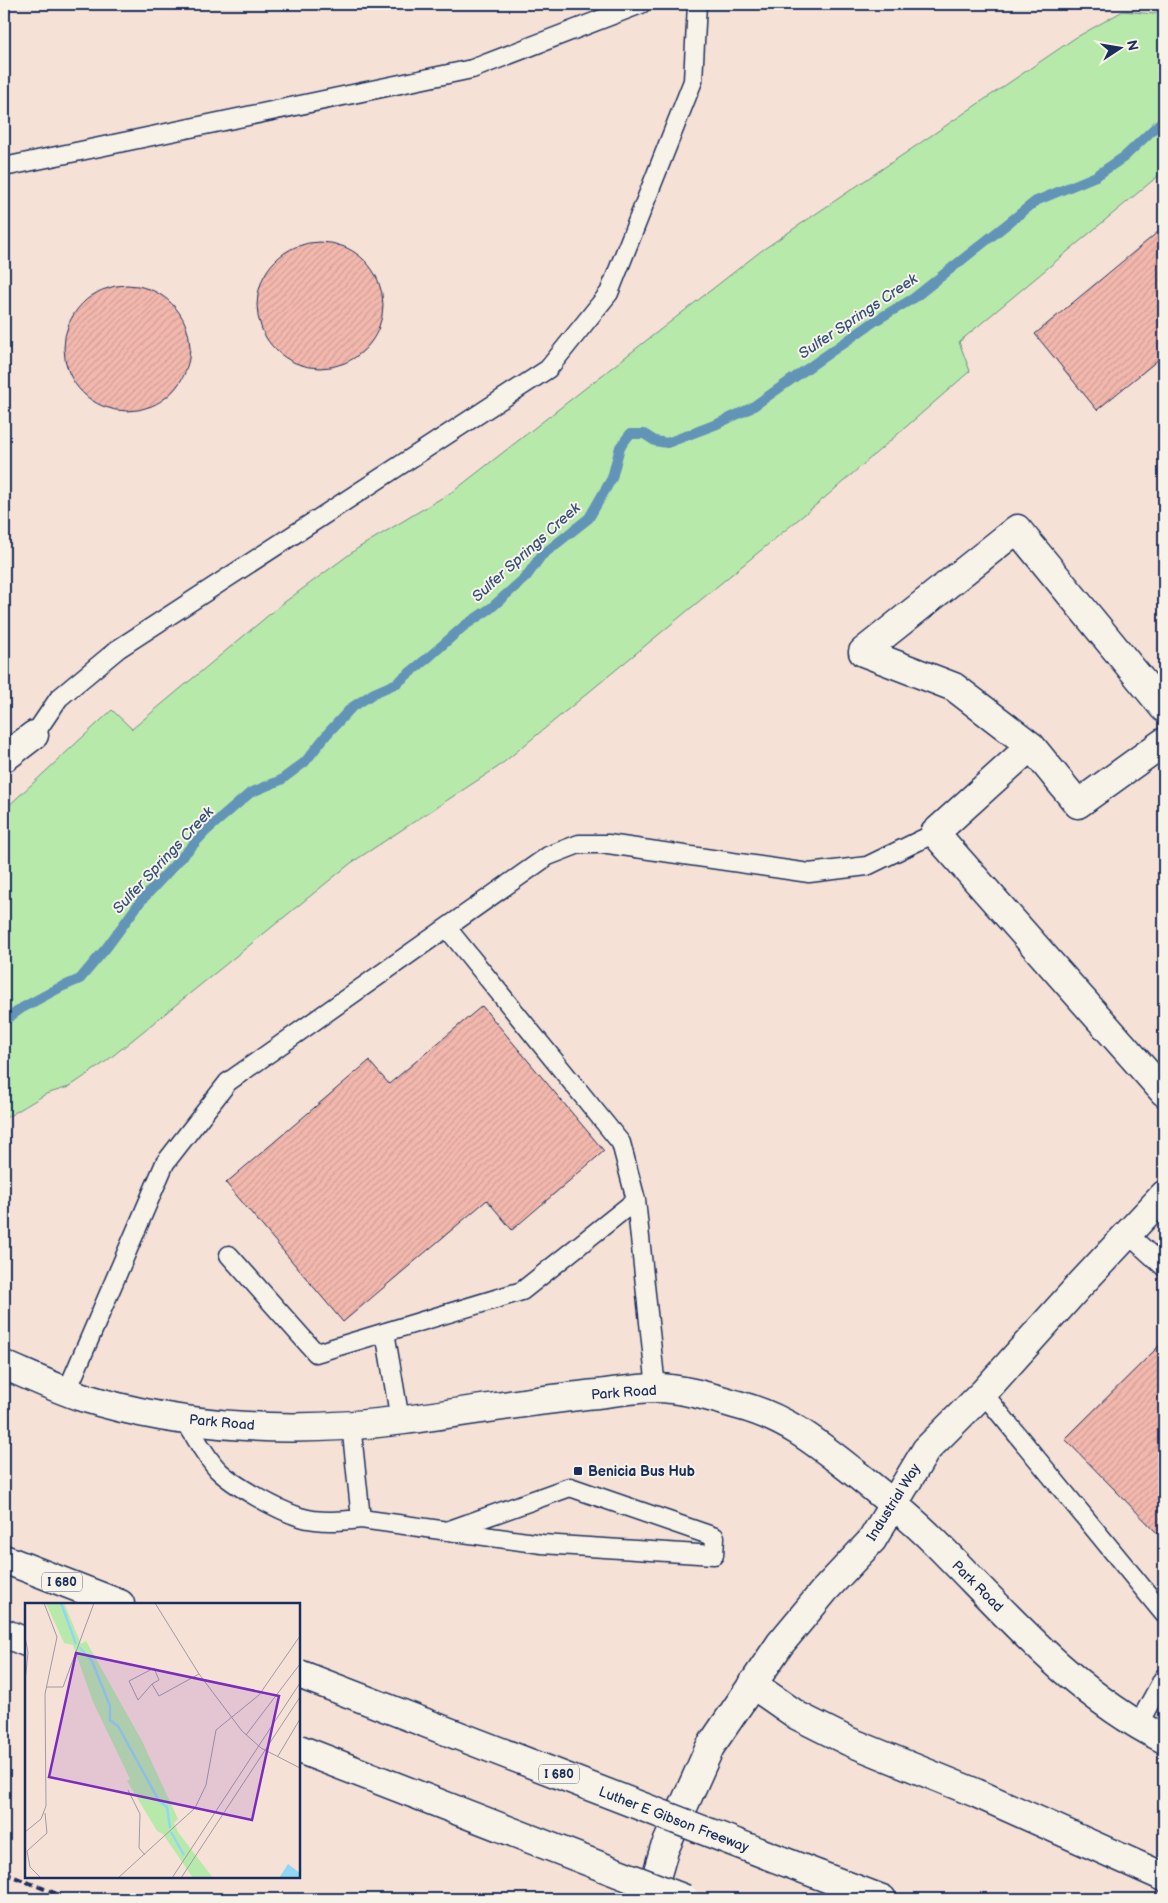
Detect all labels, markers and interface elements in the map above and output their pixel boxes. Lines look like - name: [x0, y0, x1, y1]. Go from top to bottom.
- north arrow: [1096, 22, 1146, 72]
- text: N: [1123, 38, 1142, 52]
- water label: Sulfer Springs Creek: [795, 269, 922, 363]
- water label: Sulfer Springs Creek: [468, 498, 585, 606]
- water label: Sulfer Springs Creek: [109, 802, 218, 918]
- street label: Park Road: [591, 1382, 657, 1403]
- street label: Park Road: [188, 1411, 255, 1434]
- street label: Industrial Way: [863, 1460, 924, 1544]
- place label: Benicia Bus Hub: [588, 1463, 695, 1480]
- marker: Benicia Bus Hub: [572, 1465, 584, 1477]
- street label: Park Road: [948, 1557, 1007, 1616]
- road number: I 680: [42, 1572, 82, 1591]
- inset map: [25, 1603, 300, 1878]
- road number: I 680: [539, 1765, 579, 1784]
- street label: Luther E Gibson Freeway: [596, 1783, 752, 1856]

